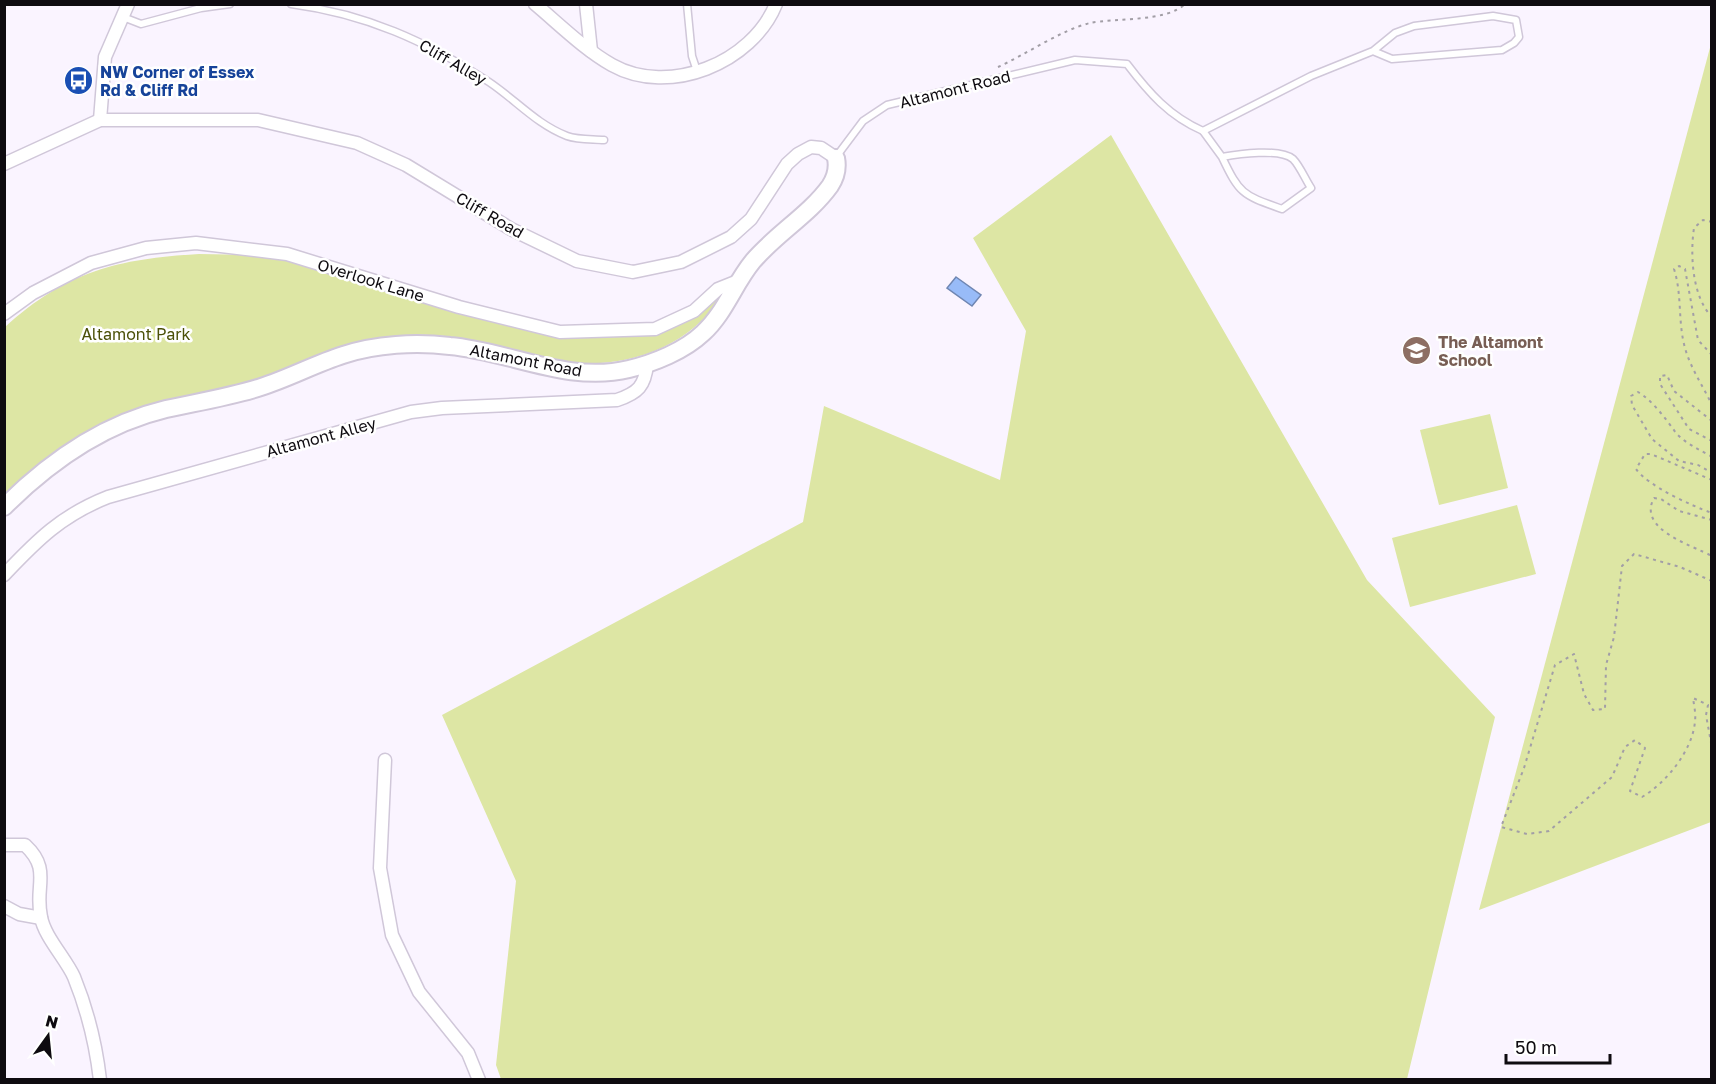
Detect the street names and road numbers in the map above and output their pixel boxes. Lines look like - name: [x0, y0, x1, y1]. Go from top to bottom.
- street label: Cliff Alley: [416, 35, 490, 89]
- street label: Altamont Road: [897, 66, 1013, 112]
- street label: Cliff Road: [452, 188, 528, 242]
- street label: Overlook Lane: [315, 254, 427, 306]
- street label: Altamont Road: [468, 339, 584, 381]
- street label: Altamont Alley: [264, 413, 378, 461]

